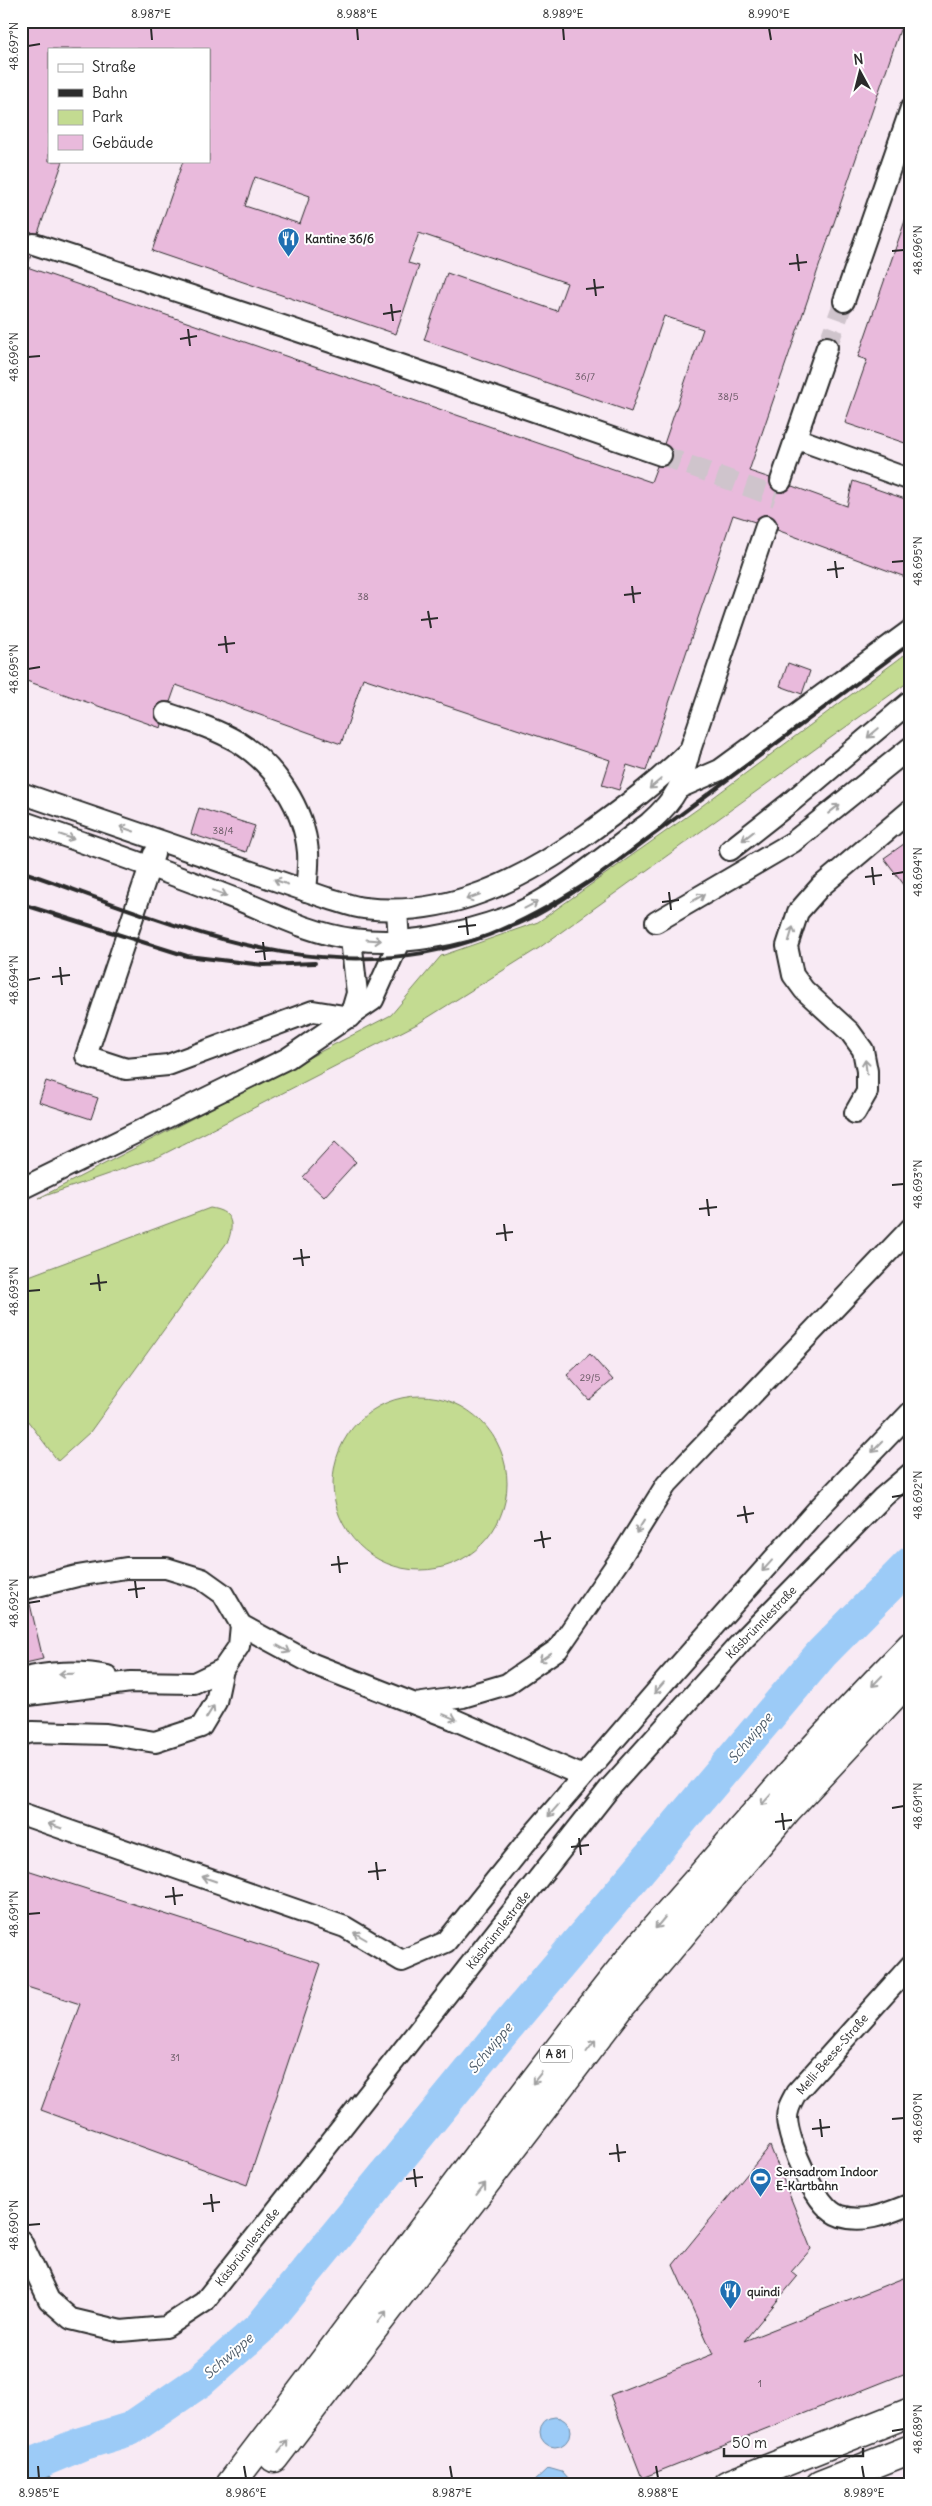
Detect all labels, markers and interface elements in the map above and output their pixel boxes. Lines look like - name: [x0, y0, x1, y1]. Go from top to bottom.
- text: 8.987°E: [131, 6, 171, 21]
- text: 8.988°E: [336, 6, 378, 21]
- text: 8.989°E: [542, 6, 584, 21]
- text: 8.990°E: [748, 6, 790, 21]
- text: 48.697°N: [6, 22, 21, 70]
- legend: [48, 48, 210, 162]
- north arrow: [834, 48, 884, 98]
- text: N: [853, 50, 864, 69]
- text: Straße: [92, 57, 136, 76]
- text: Bahn: [92, 83, 128, 102]
- text: Park: [92, 107, 123, 126]
- text: Gebäude: [92, 133, 153, 152]
- text: 48.696°N: [910, 225, 925, 275]
- restaurant icon: Kantine 36/6: [277, 226, 301, 257]
- place label: Kantine 36/6: [305, 231, 374, 246]
- text: 48.696°N: [6, 332, 21, 382]
- house number: 36/7: [575, 370, 595, 383]
- house number: 38/5: [718, 390, 739, 403]
- text: 48.695°N: [910, 536, 925, 586]
- house number: 38: [357, 590, 369, 603]
- text: 48.695°N: [6, 644, 21, 694]
- one-way arrow: [867, 727, 880, 738]
- one-way arrow: [648, 778, 661, 789]
- one-way arrow: [827, 804, 840, 815]
- one-way arrow: [120, 824, 136, 833]
- house number: 38/4: [213, 824, 234, 837]
- one-way arrow: [742, 830, 755, 841]
- one-way arrow: [59, 833, 74, 842]
- text: 48.694°N: [910, 847, 925, 897]
- one-way arrow: [274, 877, 289, 886]
- one-way arrow: [212, 889, 227, 898]
- one-way arrow: [691, 892, 705, 902]
- one-way arrow: [466, 893, 481, 902]
- one-way arrow: [523, 900, 538, 910]
- one-way arrow: [787, 927, 797, 943]
- one-way arrow: [366, 936, 382, 945]
- text: 48.694°N: [6, 955, 21, 1005]
- one-way arrow: [861, 1060, 871, 1076]
- text: 48.693°N: [910, 1159, 925, 1209]
- text: 48.693°N: [6, 1266, 21, 1316]
- house number: 29/5: [580, 1371, 600, 1384]
- one-way arrow: [871, 1441, 883, 1453]
- text: 48.692°N: [910, 1470, 925, 1520]
- one-way arrow: [635, 1519, 645, 1533]
- one-way arrow: [761, 1560, 773, 1573]
- text: 48.692°N: [6, 1578, 21, 1628]
- street label: Käsbrünnlestraße: [722, 1582, 800, 1662]
- one-way arrow: [276, 1644, 291, 1654]
- one-way arrow: [539, 1652, 553, 1662]
- one-way arrow: [58, 1669, 74, 1679]
- one-way arrow: [871, 1675, 883, 1687]
- one-way arrow: [654, 1681, 665, 1694]
- one-way arrow: [206, 1705, 216, 1719]
- water label: Schwippe: [724, 1708, 777, 1767]
- one-way arrow: [442, 1713, 457, 1723]
- text: 48.691°N: [910, 1782, 925, 1830]
- one-way arrow: [760, 1793, 772, 1806]
- one-way arrow: [548, 1804, 559, 1817]
- one-way arrow: [48, 1821, 63, 1830]
- one-way arrow: [201, 1874, 217, 1883]
- street label: Käsbrünnlestraße: [463, 1888, 533, 1972]
- text: 48.691°N: [6, 1890, 21, 1938]
- one-way arrow: [655, 1916, 666, 1929]
- one-way arrow: [353, 1931, 368, 1941]
- street label: Melli-Beese-Straße: [793, 2011, 871, 2097]
- water label: Schwippe: [464, 2018, 517, 2077]
- one-way arrow: [586, 2039, 596, 2053]
- road number: A 81: [540, 2046, 572, 2062]
- house number: 31: [170, 2051, 180, 2064]
- one-way arrow: [532, 2071, 543, 2084]
- text: 48.690°N: [910, 2093, 925, 2143]
- place label: Sensadrom Indoor E-Kartbahn: [776, 2164, 878, 2193]
- sports icon: Sensadrom Indoor E-Kartbahn: [748, 2166, 772, 2197]
- one-way arrow: [476, 2183, 487, 2196]
- text: 48.690°N: [6, 2200, 21, 2250]
- street label: Käsbrünnlestraße: [212, 2205, 282, 2289]
- restaurant icon: quindi: [719, 2279, 743, 2310]
- place label: quindi: [747, 2284, 780, 2300]
- one-way arrow: [377, 2310, 387, 2324]
- water label: Schwippe: [199, 2328, 258, 2383]
- house number: 1: [758, 2377, 762, 2390]
- text: 48.689°N: [910, 2404, 925, 2454]
- scale bar: [724, 2426, 863, 2458]
- text: 50 m: [732, 2433, 767, 2452]
- one-way arrow: [278, 2439, 288, 2453]
- text: 8.985°E: [18, 2485, 60, 2500]
- text: 8.986°E: [225, 2485, 267, 2500]
- text: 8.987°E: [432, 2485, 472, 2500]
- text: 8.988°E: [637, 2485, 679, 2500]
- text: 8.989°E: [843, 2485, 885, 2500]

